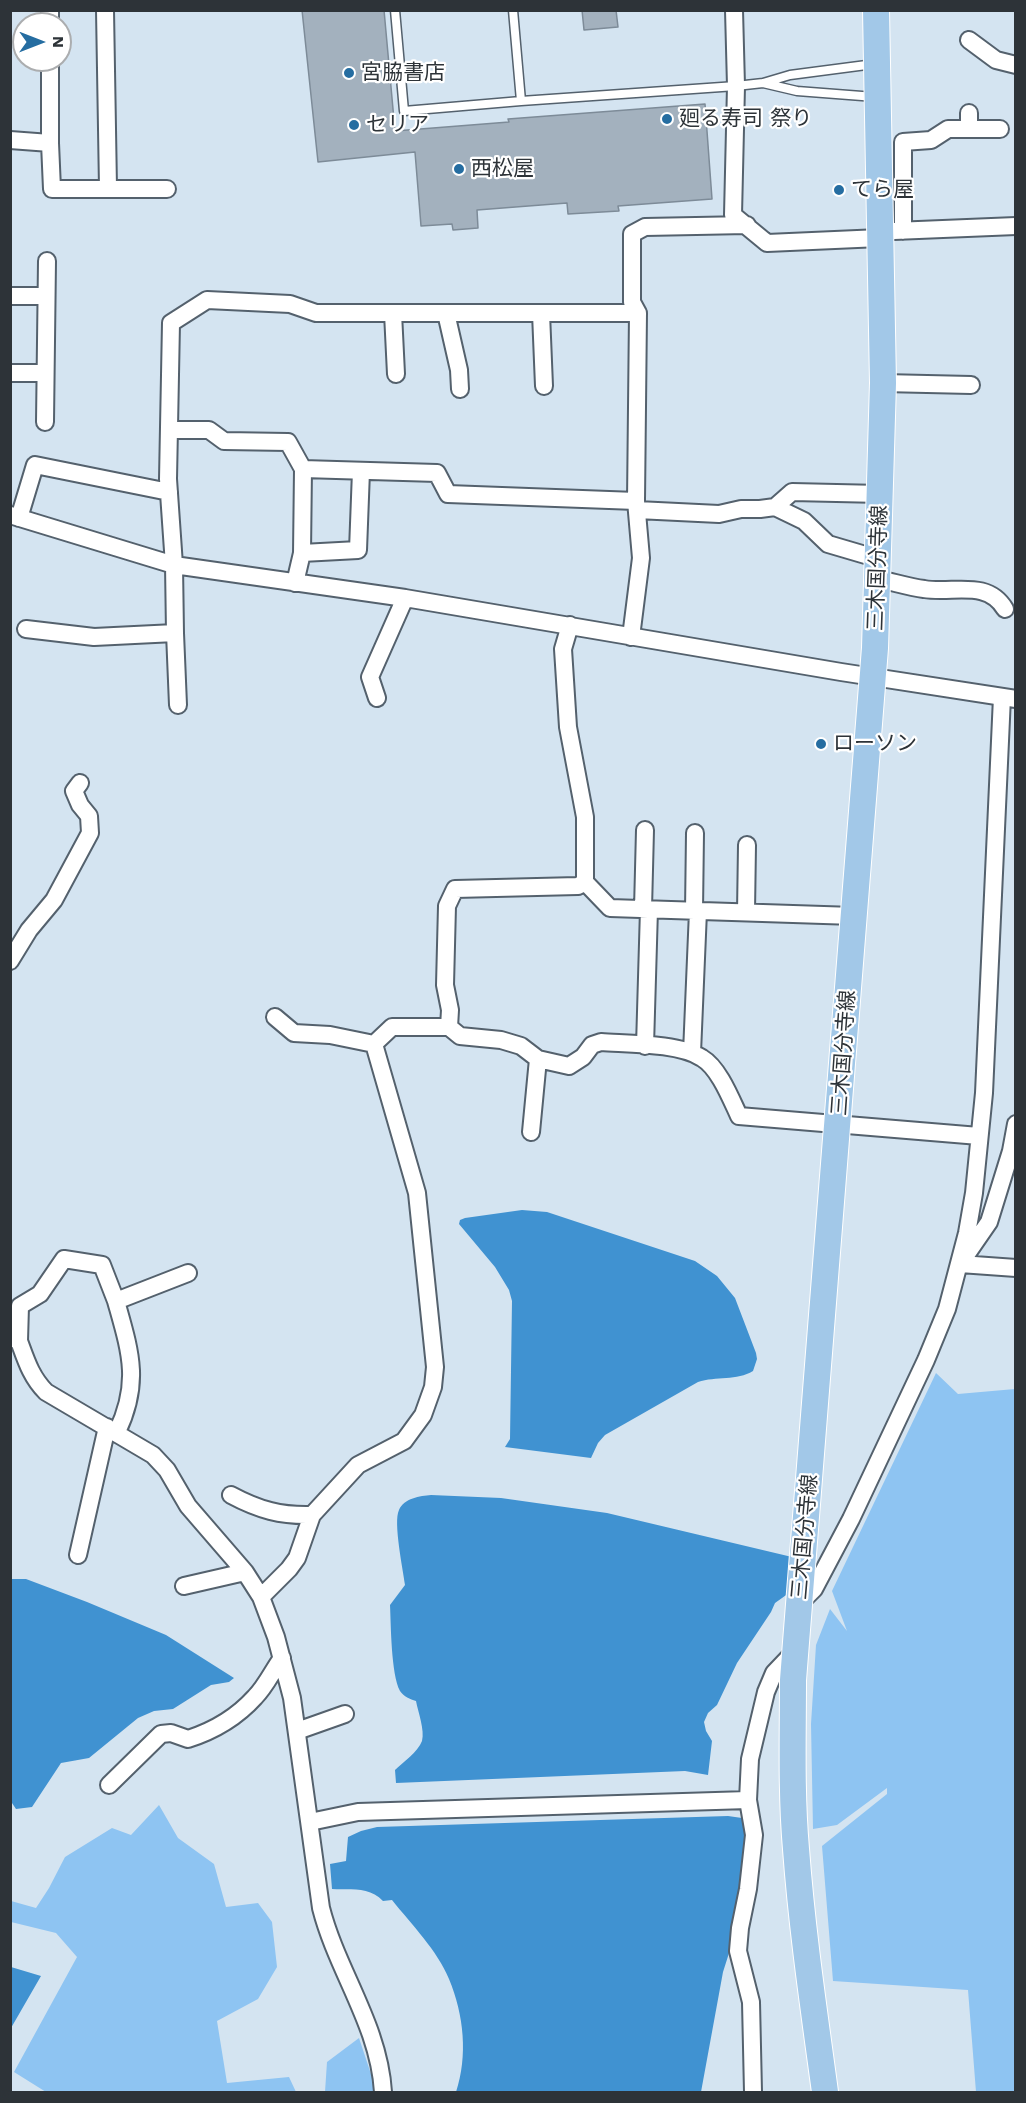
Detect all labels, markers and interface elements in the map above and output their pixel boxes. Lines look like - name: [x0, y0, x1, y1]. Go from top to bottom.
- north arrow: [12, 12, 72, 72]
- text: N: [49, 36, 68, 48]
- place label: 宮脇書店: [361, 60, 445, 86]
- marker: 宮脇書店: [342, 66, 356, 80]
- place label: 廻る寿司 祭り: [679, 106, 812, 132]
- place label: セリア: [366, 112, 429, 138]
- marker: 廻る寿司 祭り: [660, 112, 674, 126]
- marker: セリア: [347, 118, 361, 132]
- place label: 西松屋: [471, 156, 534, 182]
- marker: 西松屋: [452, 162, 466, 176]
- place label: てら屋: [851, 177, 914, 203]
- marker: てら屋: [832, 183, 846, 197]
- street label: 三木国分寺線: [863, 505, 893, 631]
- place label: ローソン: [833, 731, 917, 757]
- marker: ローソン: [814, 737, 828, 751]
- street label: 三木国分寺線: [827, 989, 861, 1117]
- street label: 三木国分寺線: [787, 1473, 823, 1601]

